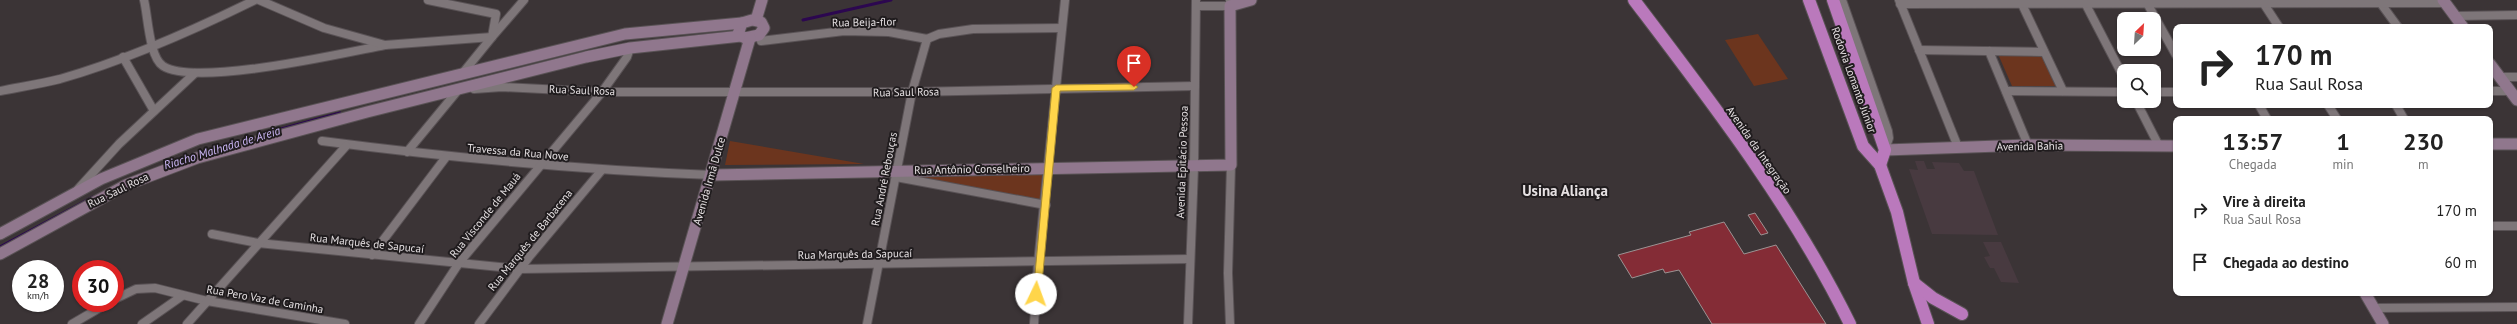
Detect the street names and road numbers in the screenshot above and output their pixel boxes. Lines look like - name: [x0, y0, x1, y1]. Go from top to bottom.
- street label: Rua Beija-flor: [832, 14, 896, 30]
- street label: Rodovia Lomanto Júnior: [1828, 25, 1880, 135]
- street label: Rua Saul Rosa: [549, 82, 615, 98]
- street label: Rua Saul Rosa: [873, 84, 939, 100]
- street label: Avenida da Integração: [1723, 103, 1795, 197]
- street label: Avenida Epitácio Pessoa: [1173, 105, 1191, 219]
- street label: Rua André Rebouças: [868, 130, 900, 227]
- street label: Avenida Irmã Dulce: [690, 135, 728, 227]
- street label: Avenida Bahia: [1997, 138, 2063, 154]
- street label: Travessa da Rua Nove: [467, 141, 570, 163]
- street label: Rua Antônio Conselheiro: [914, 161, 1030, 177]
- street label: Rua Saul Rosa: [85, 169, 151, 211]
- street label: Rua Visconde de Mauá: [446, 170, 524, 260]
- street label: Rua Marquês de Barbacena: [485, 186, 575, 294]
- street label: Rua Marquês de Sapucaí: [309, 230, 425, 256]
- street label: Rua Marquês da Sapucaí: [798, 246, 912, 262]
- street label: Rua Pero Vaz de Caminha: [205, 282, 325, 316]

